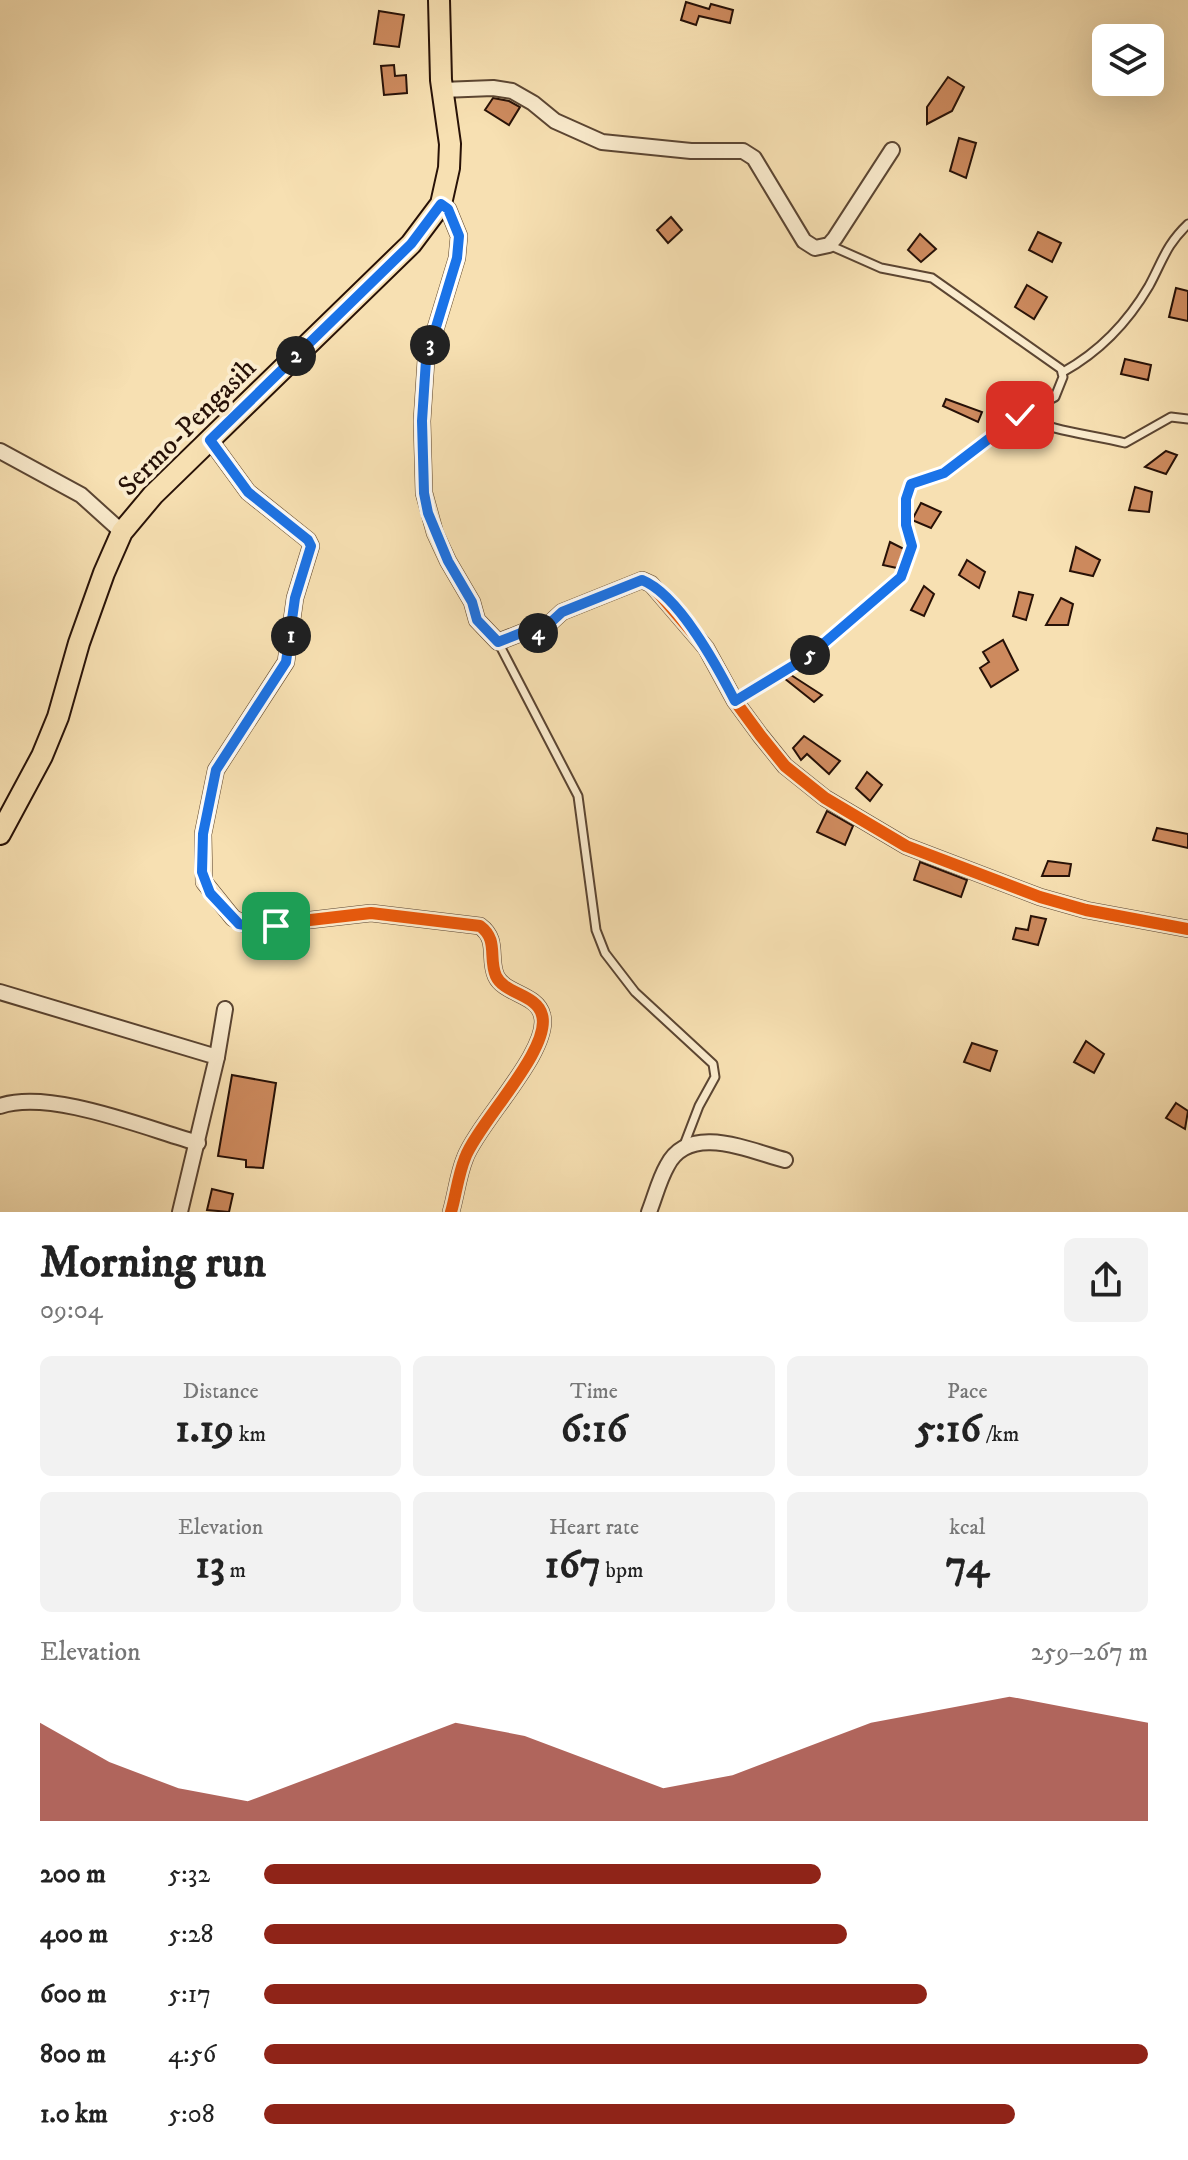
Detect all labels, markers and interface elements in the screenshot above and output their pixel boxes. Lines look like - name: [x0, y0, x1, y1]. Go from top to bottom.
- map controls: [1092, 24, 1164, 96]
- button: layers: [1092, 24, 1164, 96]
- pin: 3: [410, 325, 450, 365]
- text: 3: [426, 331, 434, 358]
- pin: 2: [276, 336, 316, 376]
- text: 2: [291, 342, 301, 369]
- street label: Sermo-Pengasih: [111, 350, 264, 504]
- pin: [986, 381, 1054, 449]
- icon: check: [998, 393, 1042, 437]
- pin: 4: [518, 613, 558, 653]
- pin: 1: [271, 616, 311, 656]
- text: 4: [532, 619, 544, 646]
- text: 1: [287, 622, 295, 649]
- pin: 5: [790, 635, 830, 675]
- text: 5: [805, 641, 815, 668]
- pin: [242, 892, 310, 960]
- icon: arrive: [254, 904, 298, 948]
- text: Morning run: [40, 1236, 266, 1291]
- button: share: [1064, 1238, 1148, 1322]
- text: 09:04: [40, 1294, 103, 1327]
- text: Distance: [183, 1378, 259, 1405]
- text: Time: [570, 1378, 618, 1405]
- text: Pace: [947, 1378, 988, 1405]
- text: 1.19: [175, 1405, 234, 1455]
- text: 6:16: [561, 1405, 627, 1455]
- text: 5:16: [915, 1405, 981, 1455]
- text: km: [234, 1421, 266, 1448]
- text: /km: [981, 1421, 1019, 1448]
- text: Elevation: [178, 1514, 263, 1541]
- text: Heart rate: [549, 1514, 639, 1541]
- text: kcal: [949, 1514, 985, 1541]
- text: 13: [195, 1541, 225, 1591]
- text: 167: [544, 1541, 601, 1591]
- text: 74: [946, 1541, 989, 1591]
- text: m: [225, 1557, 246, 1584]
- text: bpm: [601, 1557, 644, 1584]
- text: Elevation: [40, 1636, 141, 1669]
- text: 259–267 m: [1031, 1636, 1148, 1669]
- text: 200 m: [40, 1858, 106, 1891]
- text: 5:32: [168, 1858, 210, 1891]
- text: 400 m: [40, 1918, 108, 1951]
- text: 5:28: [168, 1918, 214, 1951]
- text: 600 m: [40, 1978, 107, 2011]
- text: 5:17: [168, 1978, 211, 2011]
- text: 800 m: [40, 2038, 106, 2071]
- text: 4:56: [168, 2038, 216, 2071]
- text: 1.0 km: [40, 2098, 108, 2131]
- text: 5:08: [168, 2098, 215, 2131]

